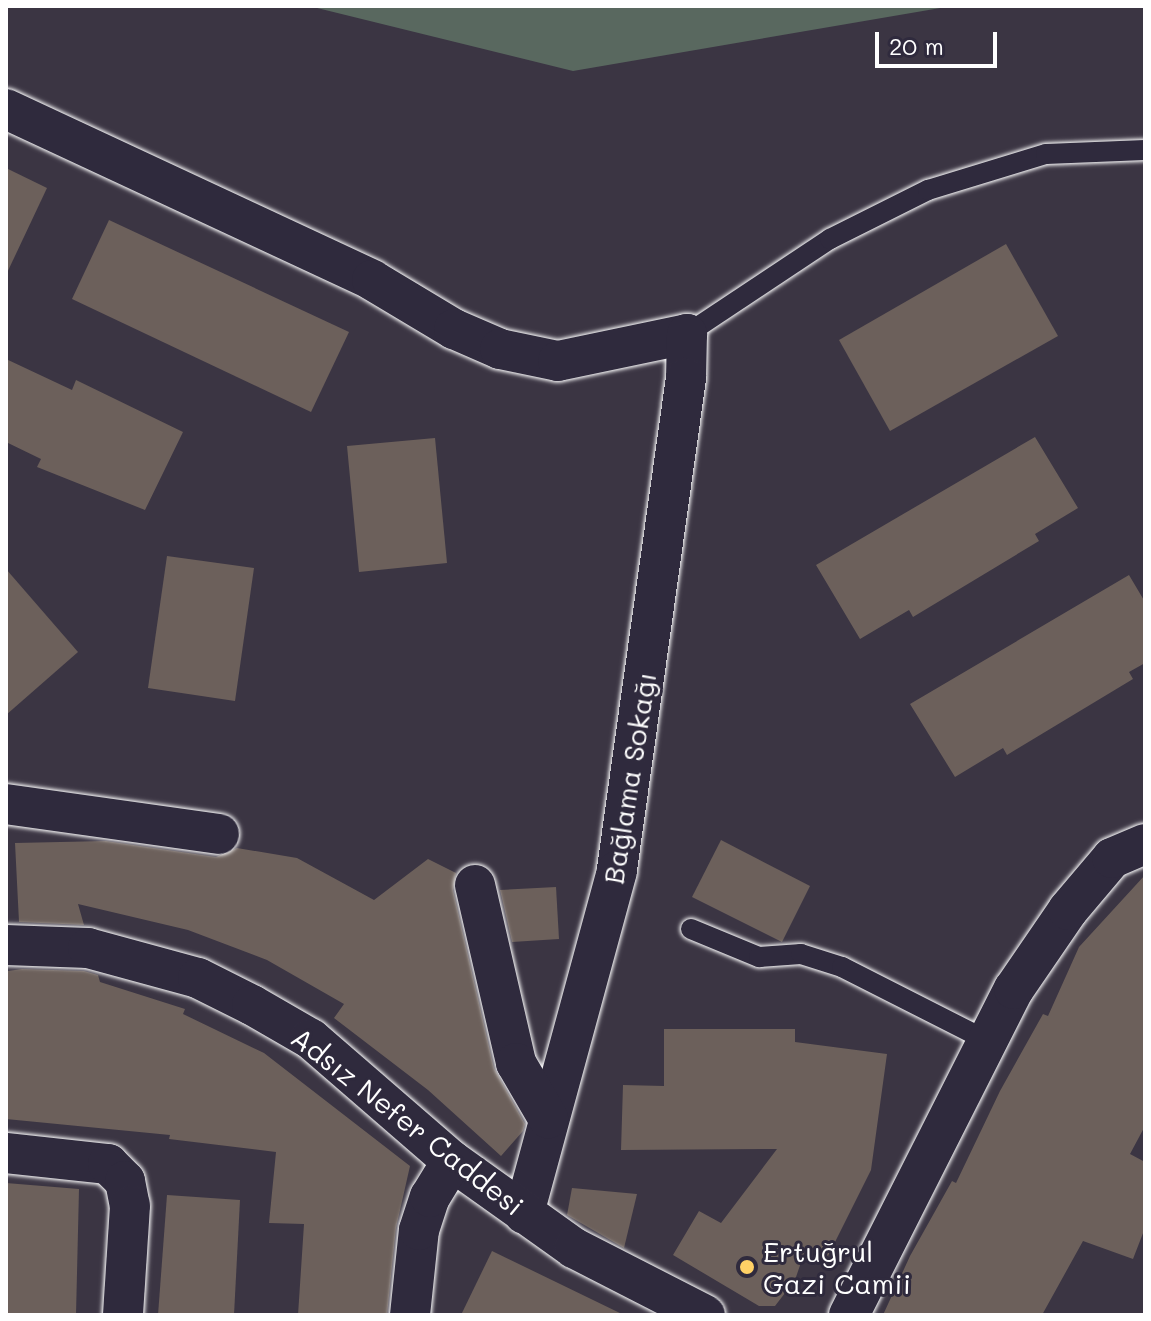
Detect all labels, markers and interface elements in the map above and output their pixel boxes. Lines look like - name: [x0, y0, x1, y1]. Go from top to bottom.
- scale bar: [879, 16, 1001, 66]
- text: 20 m: [889, 30, 944, 61]
- street label: Bağlama Sokağı: [596, 670, 662, 886]
- street label: Adsız Nefer Caddesi: [285, 1020, 531, 1222]
- place label: Ertuğrul Gazi Camii: [763, 1234, 911, 1300]
- marker: Ertuğrul Gazi Camii: [738, 1258, 756, 1276]

